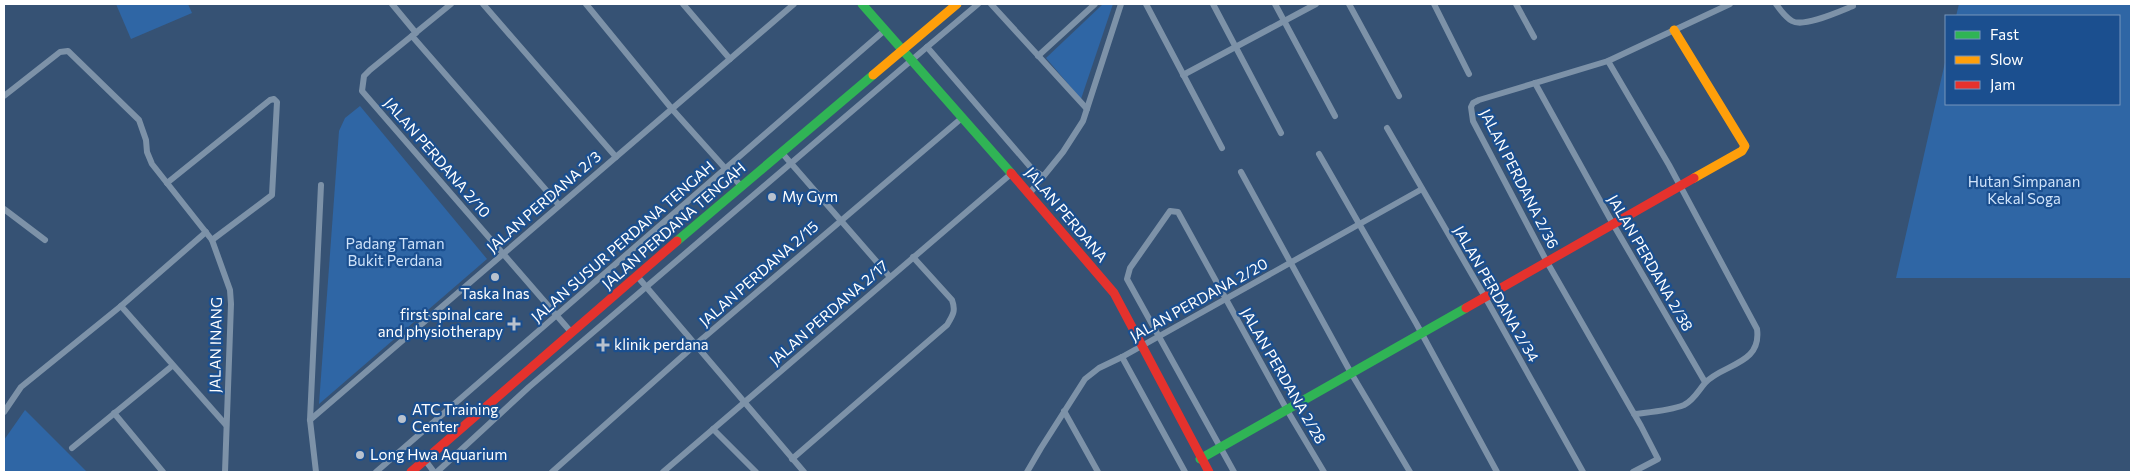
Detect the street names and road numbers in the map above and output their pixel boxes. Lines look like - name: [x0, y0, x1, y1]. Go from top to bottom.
- street label: JALAN PERDANA 2/10: [381, 94, 495, 221]
- street label: JALAN PERDANA 2/36: [1477, 106, 1563, 251]
- street label: JALAN PERDANA 2/3: [483, 147, 604, 256]
- street label: JALAN SUSUR PERDANA TENGAH: [527, 157, 718, 326]
- street label: JALAN PERDANA TENGAH: [598, 158, 749, 292]
- street label: JALAN PERDANA: [1022, 163, 1112, 266]
- street label: JALAN PERDANA 2/38: [1604, 191, 1697, 334]
- street label: JALAN PERDANA 2/15: [695, 217, 821, 330]
- street label: JALAN PERDANA 2/34: [1451, 222, 1543, 365]
- street label: JALAN PERDANA 2/20: [1126, 254, 1271, 345]
- street label: JALAN PERDANA 2/17: [765, 256, 891, 369]
- street label: JALAN INANG: [205, 297, 225, 393]
- street label: JALAN PERDANA 2/28: [1238, 304, 1330, 447]

